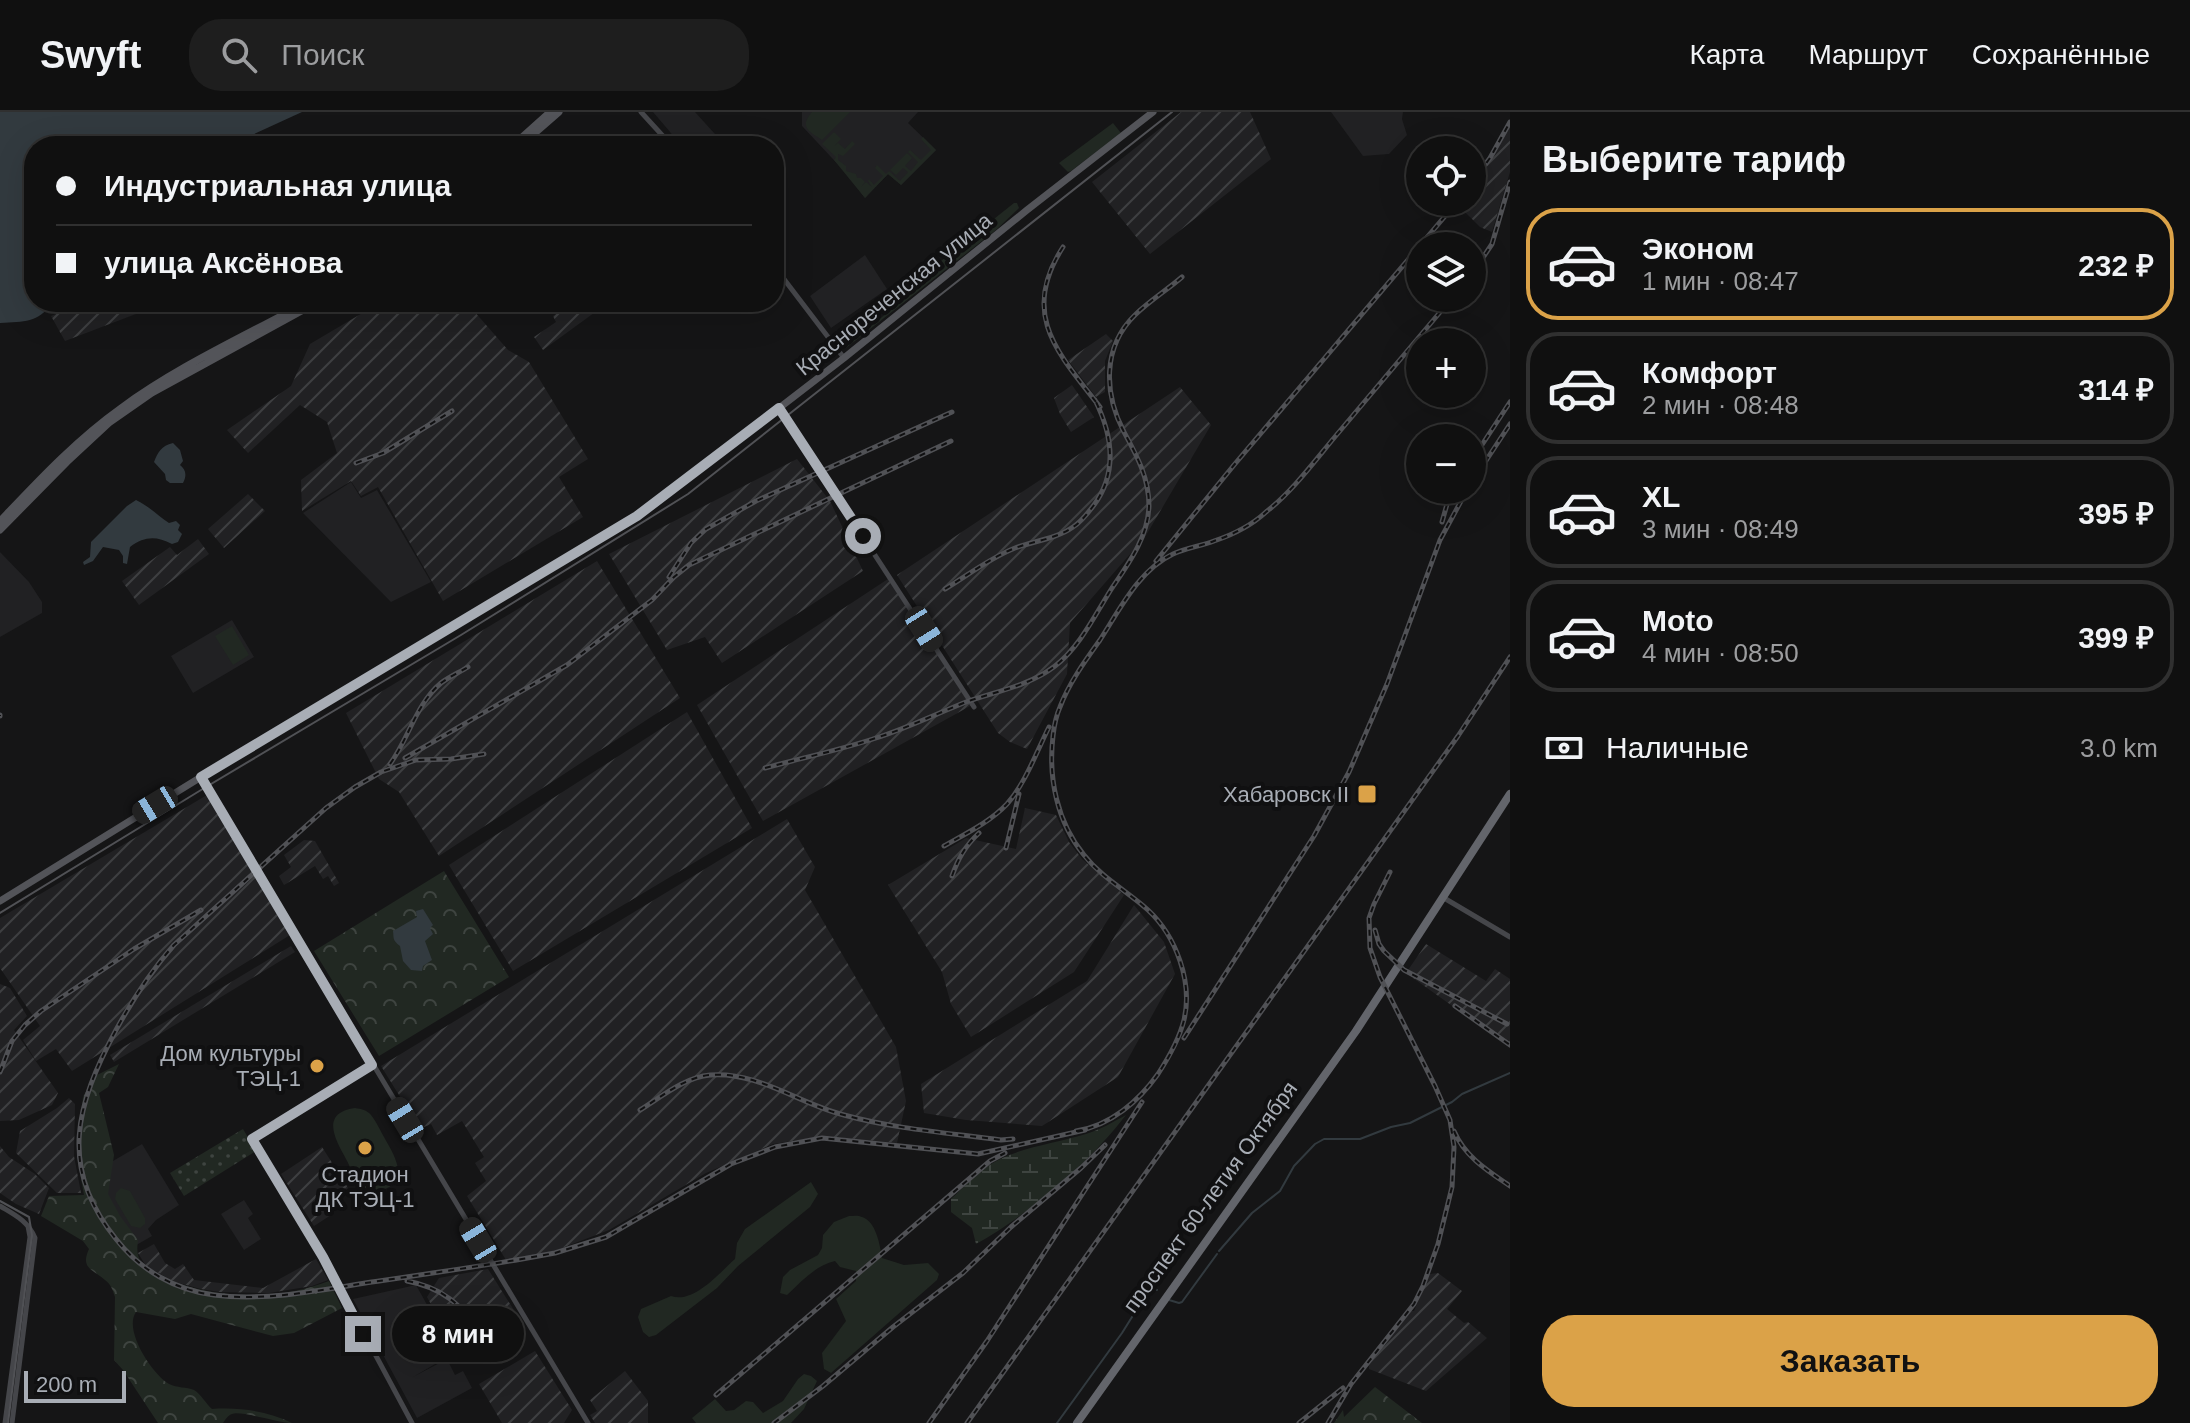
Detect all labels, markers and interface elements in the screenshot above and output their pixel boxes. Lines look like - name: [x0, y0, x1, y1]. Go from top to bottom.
- search box: [189, 19, 749, 91]
- icon: search: [217, 33, 261, 77]
- text: Swyft: [40, 34, 141, 76]
- text: Поиск: [281, 38, 365, 71]
- text: Карта: [1689, 39, 1764, 70]
- text: Маршрут: [1808, 39, 1928, 70]
- text: Сохранённые: [1972, 39, 2150, 70]
- map controls: [1406, 136, 1486, 504]
- button: locate: [1406, 136, 1486, 216]
- text: Выберите тариф: [1542, 139, 1846, 180]
- text: Индустриальная улица: [104, 169, 451, 202]
- street label: Краснореченская улица: [791, 207, 997, 381]
- icon: car: [1546, 228, 1618, 300]
- button: layers: [1406, 232, 1486, 312]
- text: Эконом: [1642, 232, 1755, 265]
- text: улица Аксёнова: [104, 246, 342, 279]
- text: 232 ₽: [2078, 249, 2154, 282]
- text: 1 мин · 08:47: [1642, 266, 1799, 296]
- button: +: [1406, 328, 1486, 408]
- icon: car: [1546, 352, 1618, 424]
- text: Комфорт: [1642, 356, 1777, 389]
- text: 314 ₽: [2078, 373, 2154, 406]
- text: 2 мин · 08:48: [1642, 390, 1799, 420]
- button: −: [1406, 424, 1486, 504]
- icon: car: [1546, 476, 1618, 548]
- text: XL: [1642, 480, 1680, 513]
- text: 395 ₽: [2078, 497, 2154, 530]
- text: 3 мин · 08:49: [1642, 514, 1799, 544]
- route start: [845, 518, 881, 554]
- icon: car: [1546, 600, 1618, 672]
- car: [901, 602, 947, 656]
- text: Moto: [1642, 604, 1714, 637]
- text: 399 ₽: [2078, 621, 2154, 654]
- text: 4 мин · 08:50: [1642, 638, 1799, 668]
- icon: cash: [1542, 726, 1586, 770]
- text: Наличные: [1606, 731, 1749, 764]
- text: 3.0 km: [2080, 733, 2158, 763]
- car: [128, 782, 182, 828]
- place label: Хабаровск II: [1223, 782, 1349, 807]
- marker: Хабаровск II: [1356, 783, 1378, 805]
- place label: Дом культуры ТЭЦ-1: [160, 1041, 301, 1091]
- marker: Дом культуры ТЭЦ-1: [308, 1057, 326, 1075]
- street label: проспект 60-летия Октября: [1118, 1077, 1302, 1317]
- car: [382, 1093, 428, 1147]
- marker: Стадион ДК ТЭЦ-1: [356, 1139, 374, 1157]
- place label: Стадион ДК ТЭЦ-1: [316, 1162, 414, 1212]
- car: [455, 1213, 501, 1267]
- callout: 8 мин: [391, 1306, 523, 1362]
- button: Заказать: [1542, 1315, 2158, 1407]
- route end: [345, 1316, 381, 1352]
- text: 8 мин: [422, 1319, 494, 1349]
- scale bar: [24, 1367, 126, 1403]
- text: 200 m: [36, 1372, 97, 1397]

